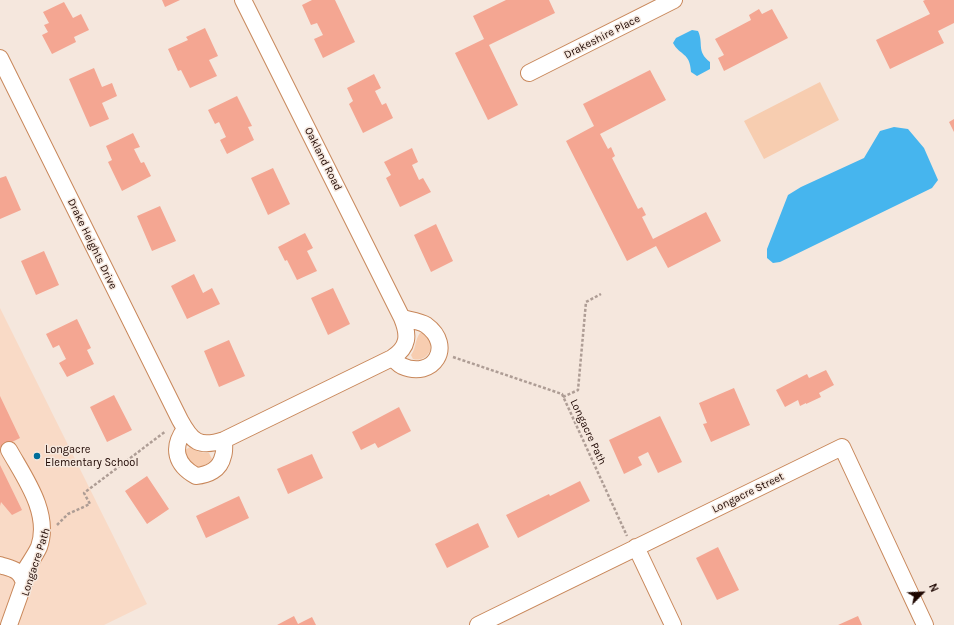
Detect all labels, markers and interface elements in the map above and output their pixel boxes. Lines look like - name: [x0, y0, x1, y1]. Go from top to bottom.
- street label: Drakeshire Place: [562, 12, 642, 62]
- street label: Oakland Road: [301, 125, 345, 193]
- street label: Drake Heights Drive: [64, 197, 120, 291]
- street label: Longacre Path: [567, 397, 609, 467]
- place label: Longacre Elementary School: [45, 443, 138, 469]
- marker: Longacre Elementary School: [32, 451, 42, 461]
- street label: Longacre Street: [710, 470, 786, 516]
- street label: Longacre Path: [19, 526, 53, 598]
- north arrow: [902, 573, 942, 613]
- text: N: [926, 582, 941, 594]

